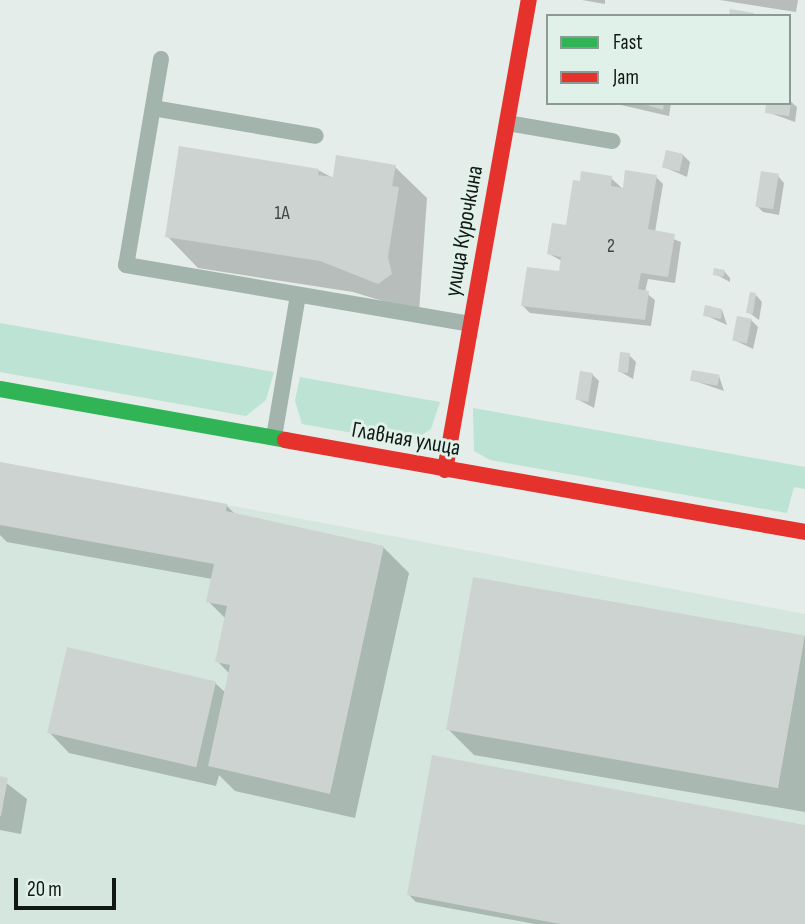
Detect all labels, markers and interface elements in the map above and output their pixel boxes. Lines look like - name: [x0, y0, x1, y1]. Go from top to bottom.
- legend: [546, 14, 791, 105]
- text: Fast: [613, 30, 643, 55]
- text: Jam: [613, 65, 639, 90]
- street label: улица Курочкина: [439, 163, 489, 299]
- house number: 1А: [274, 203, 290, 225]
- house number: 2: [607, 236, 615, 258]
- street label: Главная улица: [350, 416, 462, 462]
- scale bar: [18, 864, 119, 908]
- text: 20 m: [27, 877, 62, 902]

